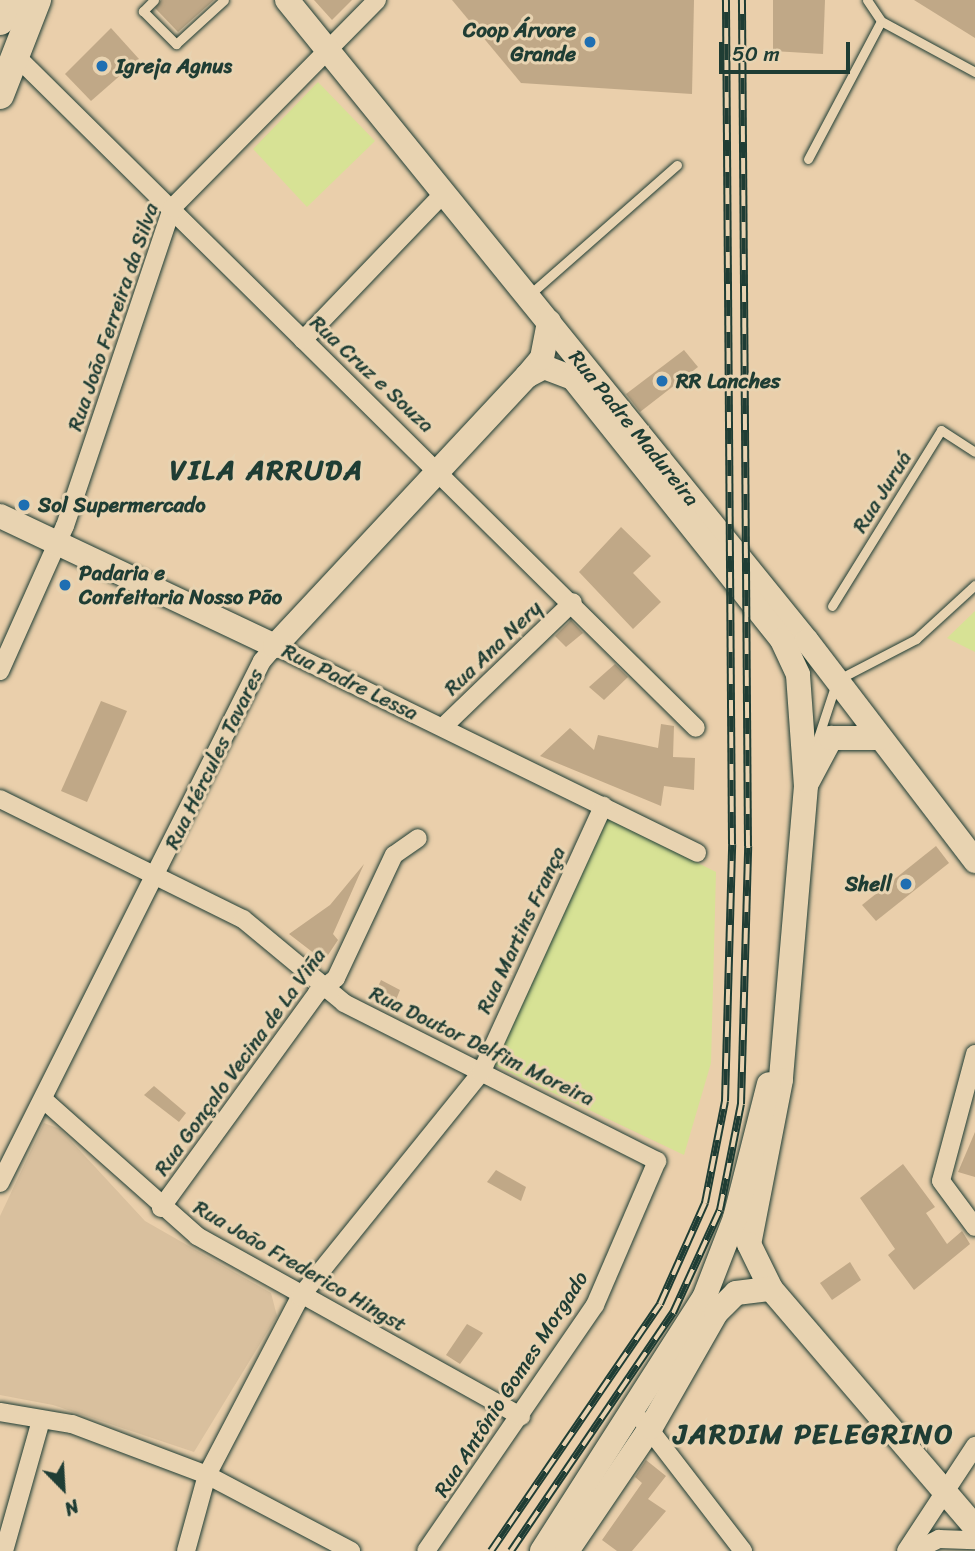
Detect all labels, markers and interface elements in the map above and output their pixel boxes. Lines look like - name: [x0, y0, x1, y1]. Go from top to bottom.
- place label: Coop Árvore Grande: [463, 17, 576, 67]
- scale bar: [723, 28, 854, 72]
- marker: Coop Árvore Grande: [582, 34, 598, 50]
- text: 50 m: [732, 35, 780, 73]
- place label: Igreja Agnus: [116, 53, 232, 79]
- marker: Igreja Agnus: [94, 58, 110, 74]
- street label: Rua João Ferreira da Silva: [62, 199, 164, 435]
- street label: Rua Cruz e Souza: [305, 310, 439, 438]
- street label: Rua Padre Madureira: [564, 345, 704, 511]
- place label: RR Lanches: [676, 368, 780, 394]
- marker: RR Lanches: [654, 373, 670, 389]
- street label: Rua Juruá: [847, 447, 917, 537]
- district label: VILA ARRUDA: [171, 453, 363, 487]
- place label: Sol Supermercado: [38, 492, 206, 518]
- marker: Sol Supermercado: [16, 497, 32, 513]
- place label: Padaria e Confeitaria Nosso Pão: [79, 560, 284, 610]
- marker: Padaria e Confeitaria Nosso Pão: [57, 577, 73, 593]
- street label: Rua Ana Nery: [439, 595, 547, 701]
- street label: Rua Padre Lessa: [277, 638, 423, 726]
- street label: Rua Hércules Tavares: [160, 665, 268, 853]
- street label: Rua Martins França: [471, 843, 571, 1017]
- place label: Shell: [845, 871, 892, 897]
- marker: Shell: [898, 876, 914, 892]
- street label: Rua Gonçalo Vecina de La Viña: [149, 943, 331, 1181]
- street label: Rua Doutor Delfim Moreira: [366, 981, 598, 1111]
- street label: Rua João Frederico Hingst: [189, 1195, 411, 1337]
- street label: Rua Antônio Gomes Morgado: [429, 1267, 593, 1501]
- district label: JARDIM PELEGRINO: [678, 1417, 950, 1451]
- north arrow: [28, 1453, 98, 1523]
- text: N: [59, 1490, 84, 1525]

